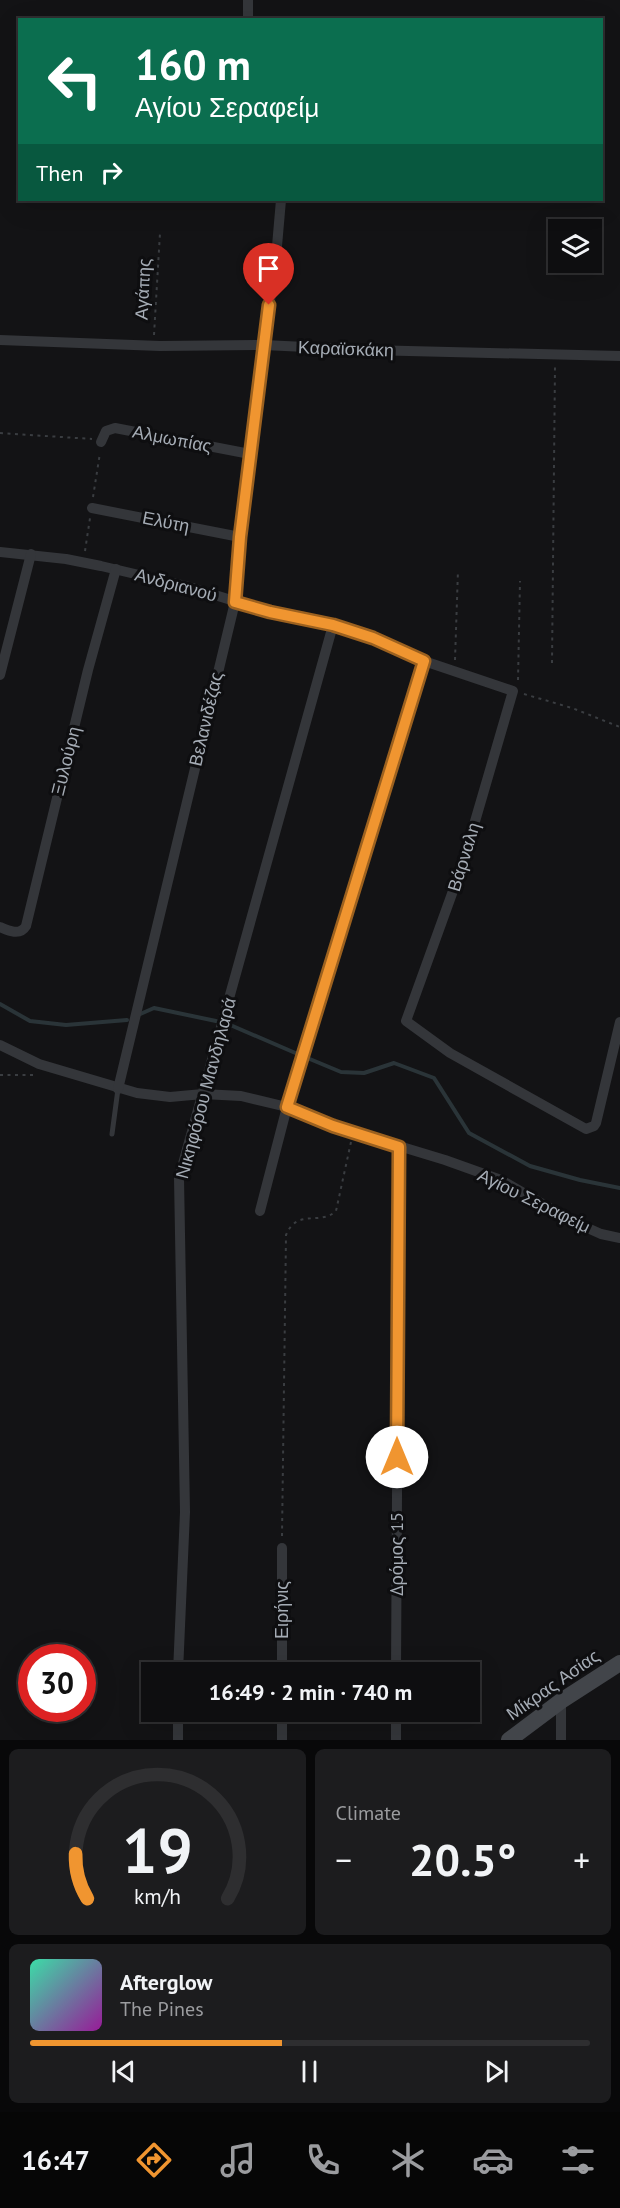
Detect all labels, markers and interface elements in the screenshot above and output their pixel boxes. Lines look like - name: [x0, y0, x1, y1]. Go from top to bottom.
- text: 160 m: [135, 37, 251, 92]
- icon: left: [36, 42, 114, 120]
- text: Αγίου Σεραφείμ: [135, 90, 319, 124]
- icon: right: [95, 156, 128, 189]
- text: Then: [36, 159, 83, 187]
- map controls: [548, 219, 602, 273]
- button: layers: [548, 219, 602, 273]
- pin: [243, 243, 294, 305]
- icon: arrive: [252, 252, 285, 285]
- street label: Αγάπης: [129, 257, 156, 320]
- street label: Καραϊσκάκη: [298, 335, 394, 362]
- street label: Αλμωπίας: [131, 420, 214, 457]
- street label: Ελύτη: [141, 506, 192, 537]
- street label: Ανδριανού: [132, 563, 220, 607]
- street label: Βελανιδέζας: [184, 669, 228, 768]
- street label: Ξυλούρη: [46, 724, 85, 798]
- street label: Βάρναλη: [442, 820, 485, 894]
- street label: Νικηφόρου Μανδηλαρά: [170, 995, 241, 1181]
- street label: Αγίου Σεραφείμ: [474, 1163, 594, 1238]
- position arrow: [365, 1425, 429, 1489]
- street label: Δρόμος 15: [385, 1512, 408, 1596]
- street label: Ειρήνις: [270, 1581, 293, 1639]
- speed limit sign: 30: [18, 1644, 96, 1722]
- street label: Μίκρας Ασίας: [502, 1644, 604, 1725]
- text: 16:49 · 2 min · 740 m: [209, 1678, 412, 1706]
- text: Climate: [336, 1800, 401, 1826]
- text: 19: [122, 1809, 193, 1890]
- text: 20.5°: [409, 1830, 516, 1888]
- text: −: [336, 1838, 352, 1881]
- text: +: [573, 1838, 590, 1881]
- text: km/h: [134, 1882, 181, 1910]
- text: Afterglow: [120, 1968, 212, 1996]
- text: The Pines: [120, 1996, 204, 2022]
- icon: previous: [107, 2055, 140, 2088]
- icon: pause: [293, 2055, 326, 2088]
- icon: next: [480, 2055, 513, 2088]
- icon: directions: [133, 2139, 175, 2181]
- icon: music: [217, 2139, 259, 2181]
- icon: phone: [302, 2139, 344, 2181]
- icon: climate: [387, 2139, 429, 2181]
- icon: car: [472, 2139, 514, 2181]
- icon: filters: [557, 2139, 599, 2181]
- text: 16:47: [21, 2143, 90, 2177]

